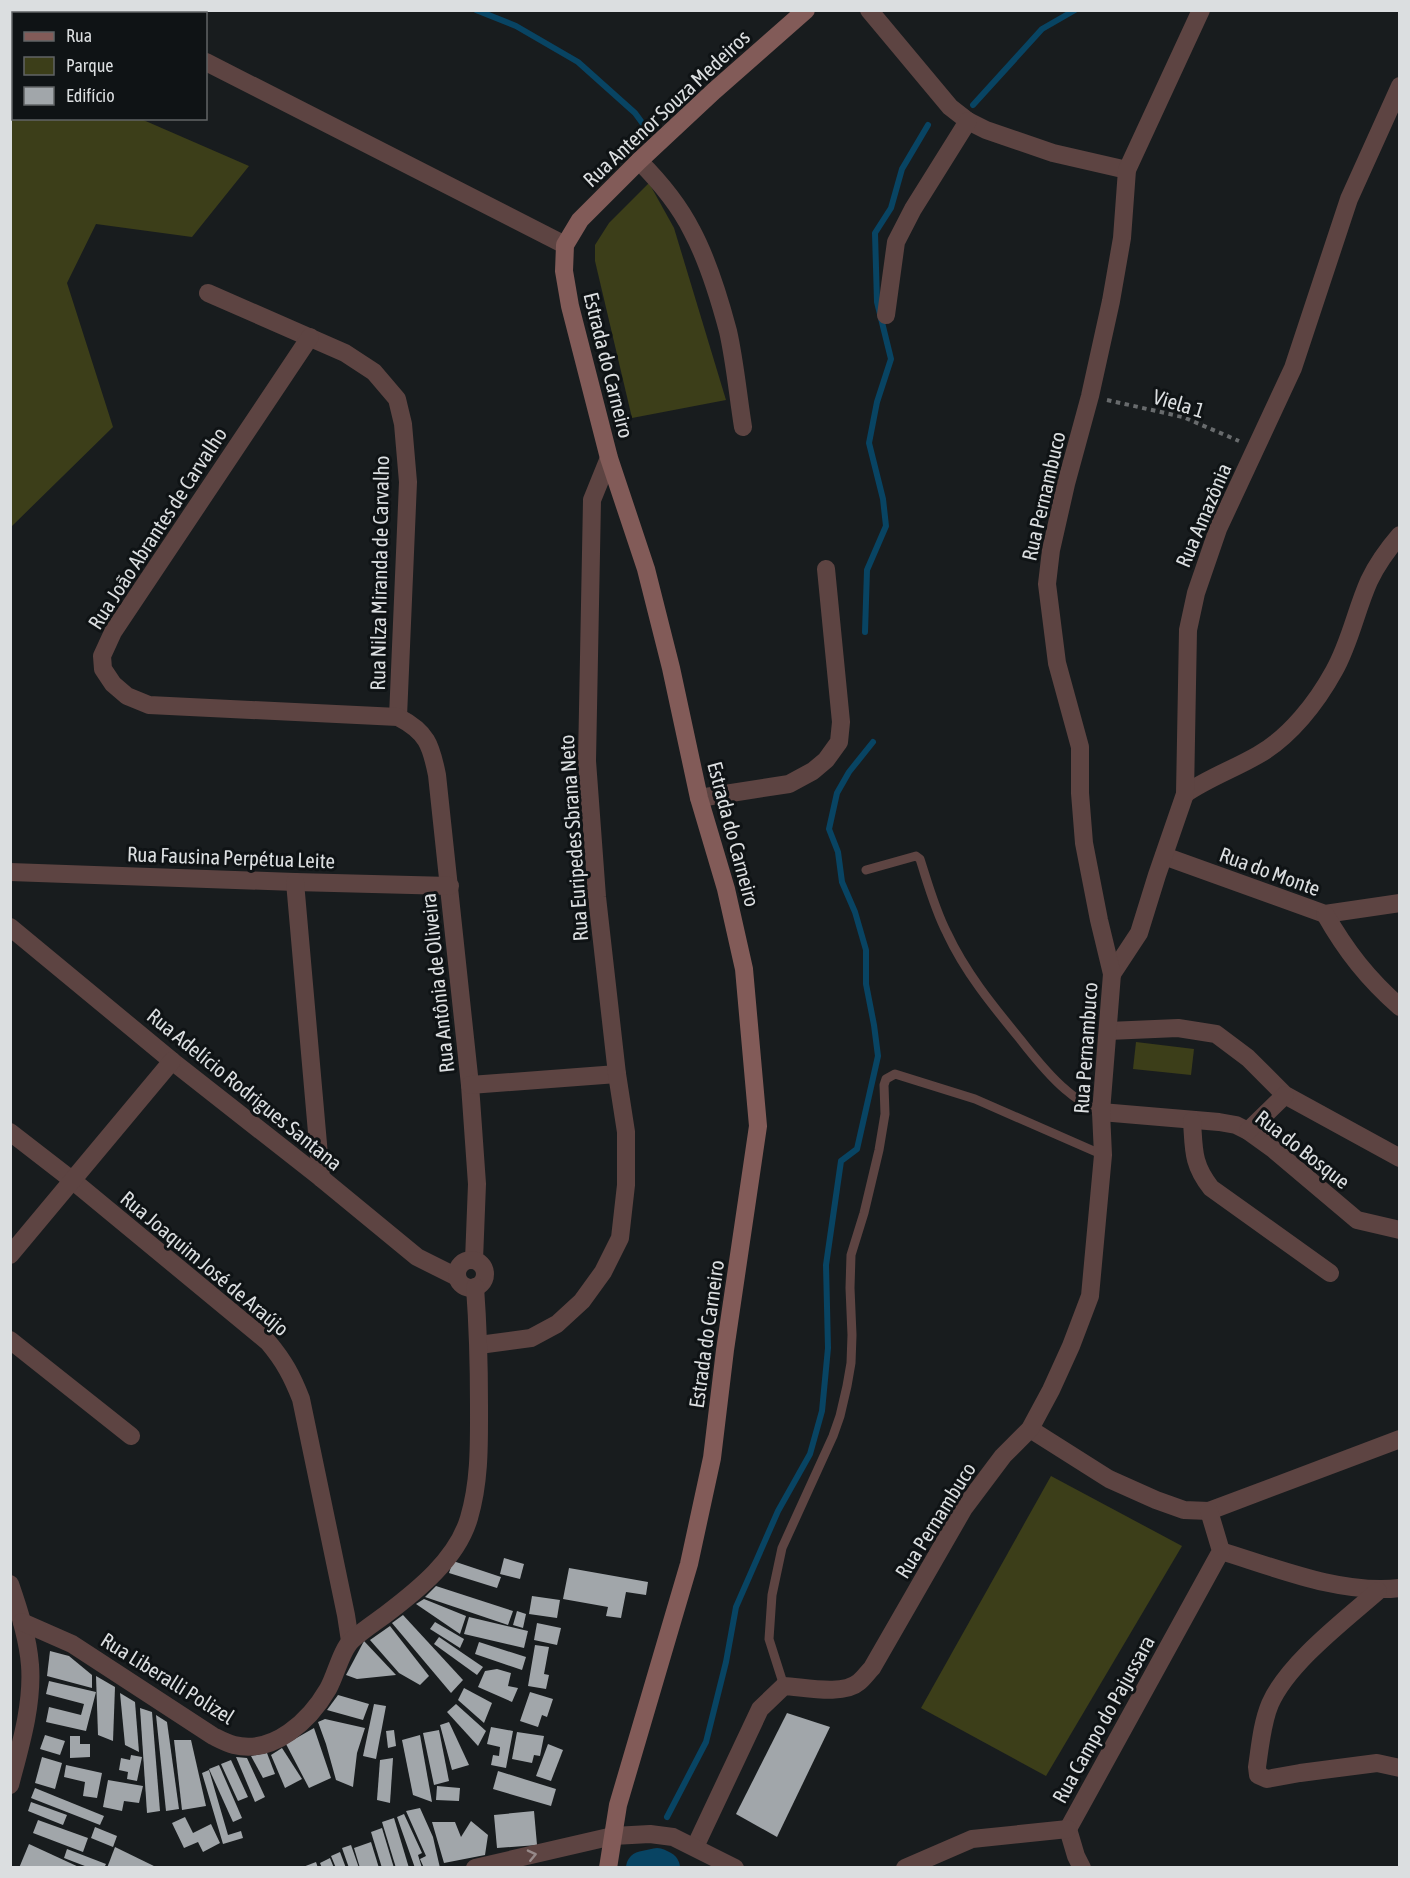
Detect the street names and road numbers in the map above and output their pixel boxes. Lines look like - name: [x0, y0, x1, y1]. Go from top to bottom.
- street label: Rua Antenor Souza Medeiros: [578, 25, 754, 191]
- street label: Estrada do Carneiro: [579, 290, 639, 440]
- street label: Viela 1: [1150, 384, 1208, 422]
- street label: Rua João Abrantes de Carvalho: [83, 423, 231, 633]
- street label: Rua Pernambuco: [1016, 429, 1070, 563]
- street label: Rua Nilza Miranda de Carvalho: [365, 455, 393, 691]
- street label: Rua Amazônia: [1170, 459, 1236, 571]
- street label: Rua Euripedes Sbrana Neto: [554, 734, 592, 942]
- street label: Estrada do Carneiro: [703, 759, 765, 909]
- street label: Rua Fausina Perpétua Leite: [126, 841, 336, 873]
- street label: Rua do Monte: [1216, 842, 1324, 900]
- street label: Rua Antônia de Oliveira: [416, 892, 458, 1074]
- street label: Rua Pernambuco: [1068, 981, 1102, 1115]
- street label: Rua Adelício Rodrigues Santana: [143, 1003, 347, 1175]
- street label: Rua do Bosque: [1251, 1105, 1355, 1193]
- street label: Rua Joaquim José de Araújo: [116, 1186, 294, 1340]
- street label: Estrada do Carneiro: [684, 1258, 728, 1410]
- street label: Rua Pernambuco: [890, 1458, 980, 1582]
- street label: Rua Liberalli Polizel: [97, 1627, 240, 1729]
- street label: Rua Campo do Pajussara: [1047, 1631, 1159, 1807]

